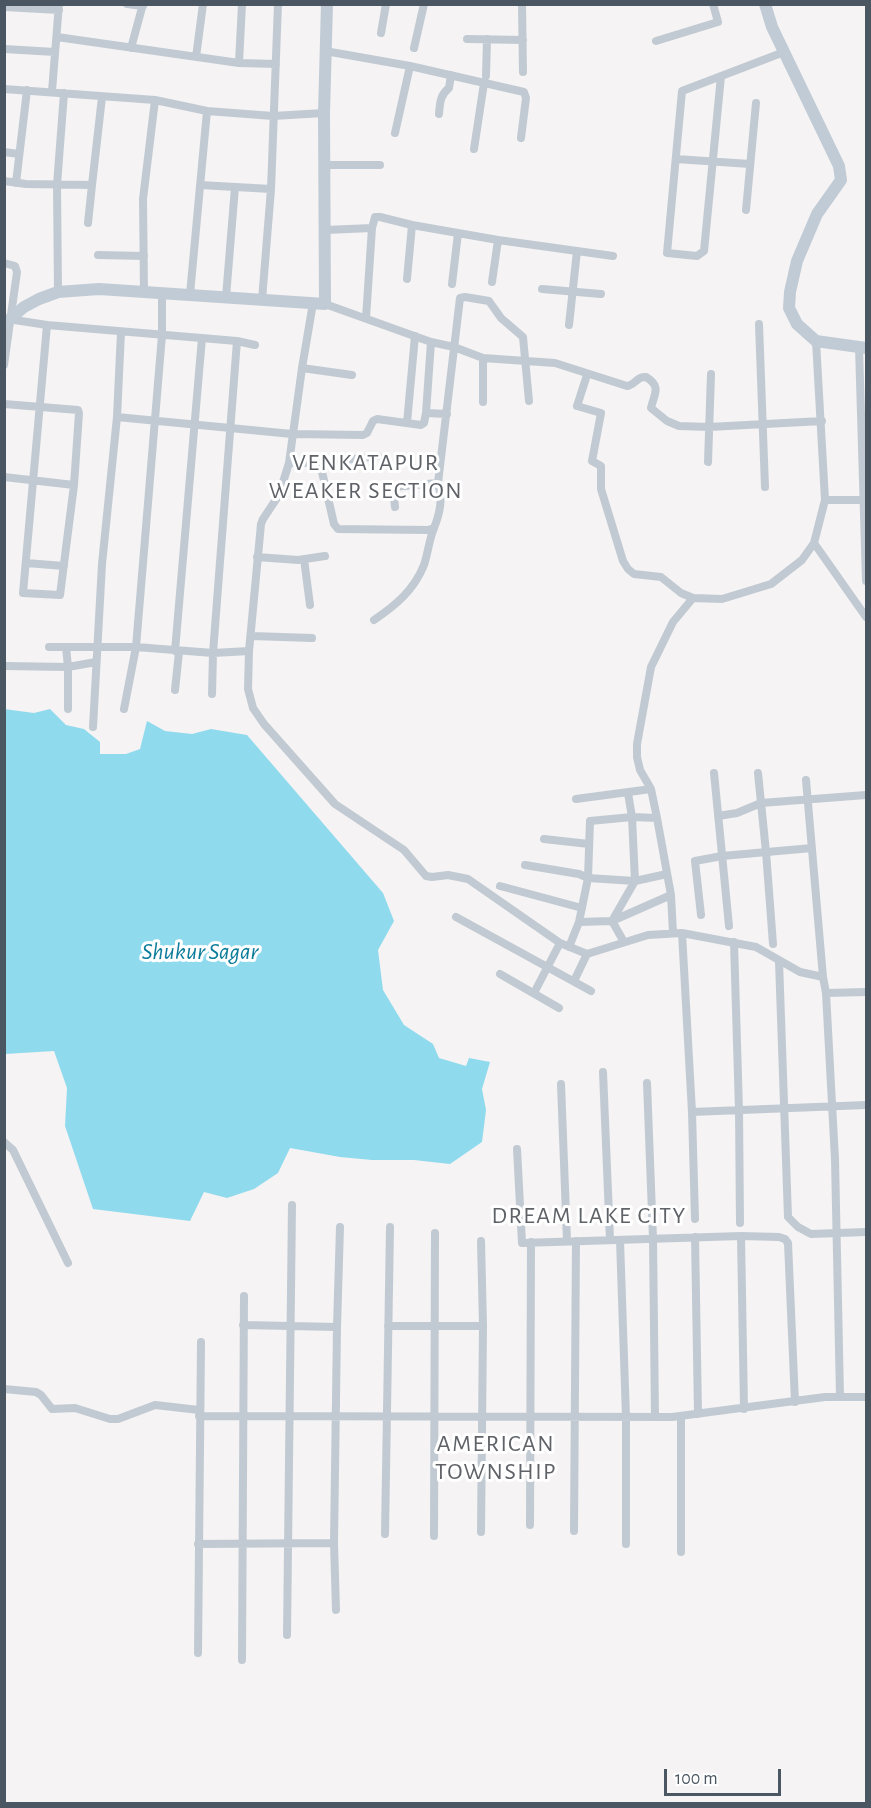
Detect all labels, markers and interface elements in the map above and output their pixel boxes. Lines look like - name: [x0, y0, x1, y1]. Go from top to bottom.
- district label: VENKATAPUR WEAKER SECTION: [269, 449, 463, 505]
- water label: Shukur Sagar: [142, 938, 258, 966]
- district label: DREAM LAKE CITY: [491, 1202, 687, 1230]
- district label: AMERICAN TOWNSHIP: [435, 1430, 557, 1486]
- scale bar: [667, 1757, 784, 1795]
- text: 100 m: [675, 1770, 718, 1788]

